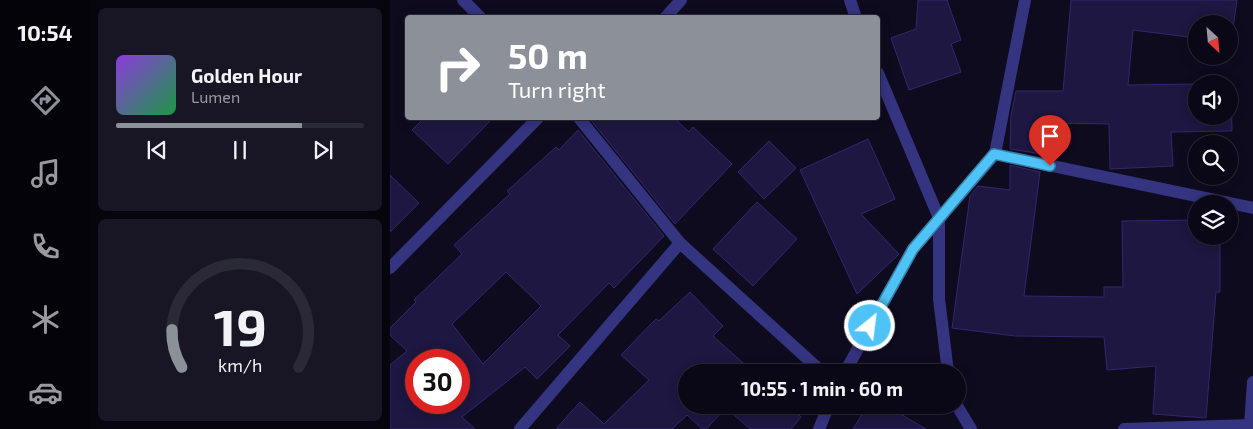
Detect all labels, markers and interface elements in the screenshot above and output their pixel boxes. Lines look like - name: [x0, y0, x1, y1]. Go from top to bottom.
- north arrow: [1188, 15, 1238, 65]
- map controls: [1188, 15, 1238, 245]
- text: 10:54: [17, 19, 73, 45]
- text: 50 m: [508, 34, 588, 76]
- icon: right: [425, 35, 490, 100]
- text: Golden Hour: [191, 64, 302, 87]
- button: sound: [1188, 75, 1238, 125]
- text: Turn right: [508, 76, 606, 102]
- icon: directions: [28, 83, 63, 118]
- text: Lumen: [191, 87, 240, 106]
- pin: [1029, 115, 1071, 166]
- icon: arrive: [1036, 122, 1064, 150]
- button: search: [1188, 135, 1238, 185]
- icon: previous: [143, 136, 171, 164]
- icon: pause: [226, 136, 254, 164]
- icon: next: [309, 136, 337, 164]
- icon: music: [28, 156, 63, 191]
- button: layers: [1188, 195, 1238, 245]
- icon: phone: [28, 229, 63, 264]
- text: 19: [213, 294, 267, 356]
- position arrow: [843, 299, 895, 351]
- icon: climate: [28, 302, 63, 337]
- speed limit sign: 30: [405, 349, 470, 414]
- text: km/h: [218, 354, 262, 376]
- icon: car: [28, 375, 63, 410]
- text: 10:55 · 1 min · 60 m: [741, 377, 903, 400]

